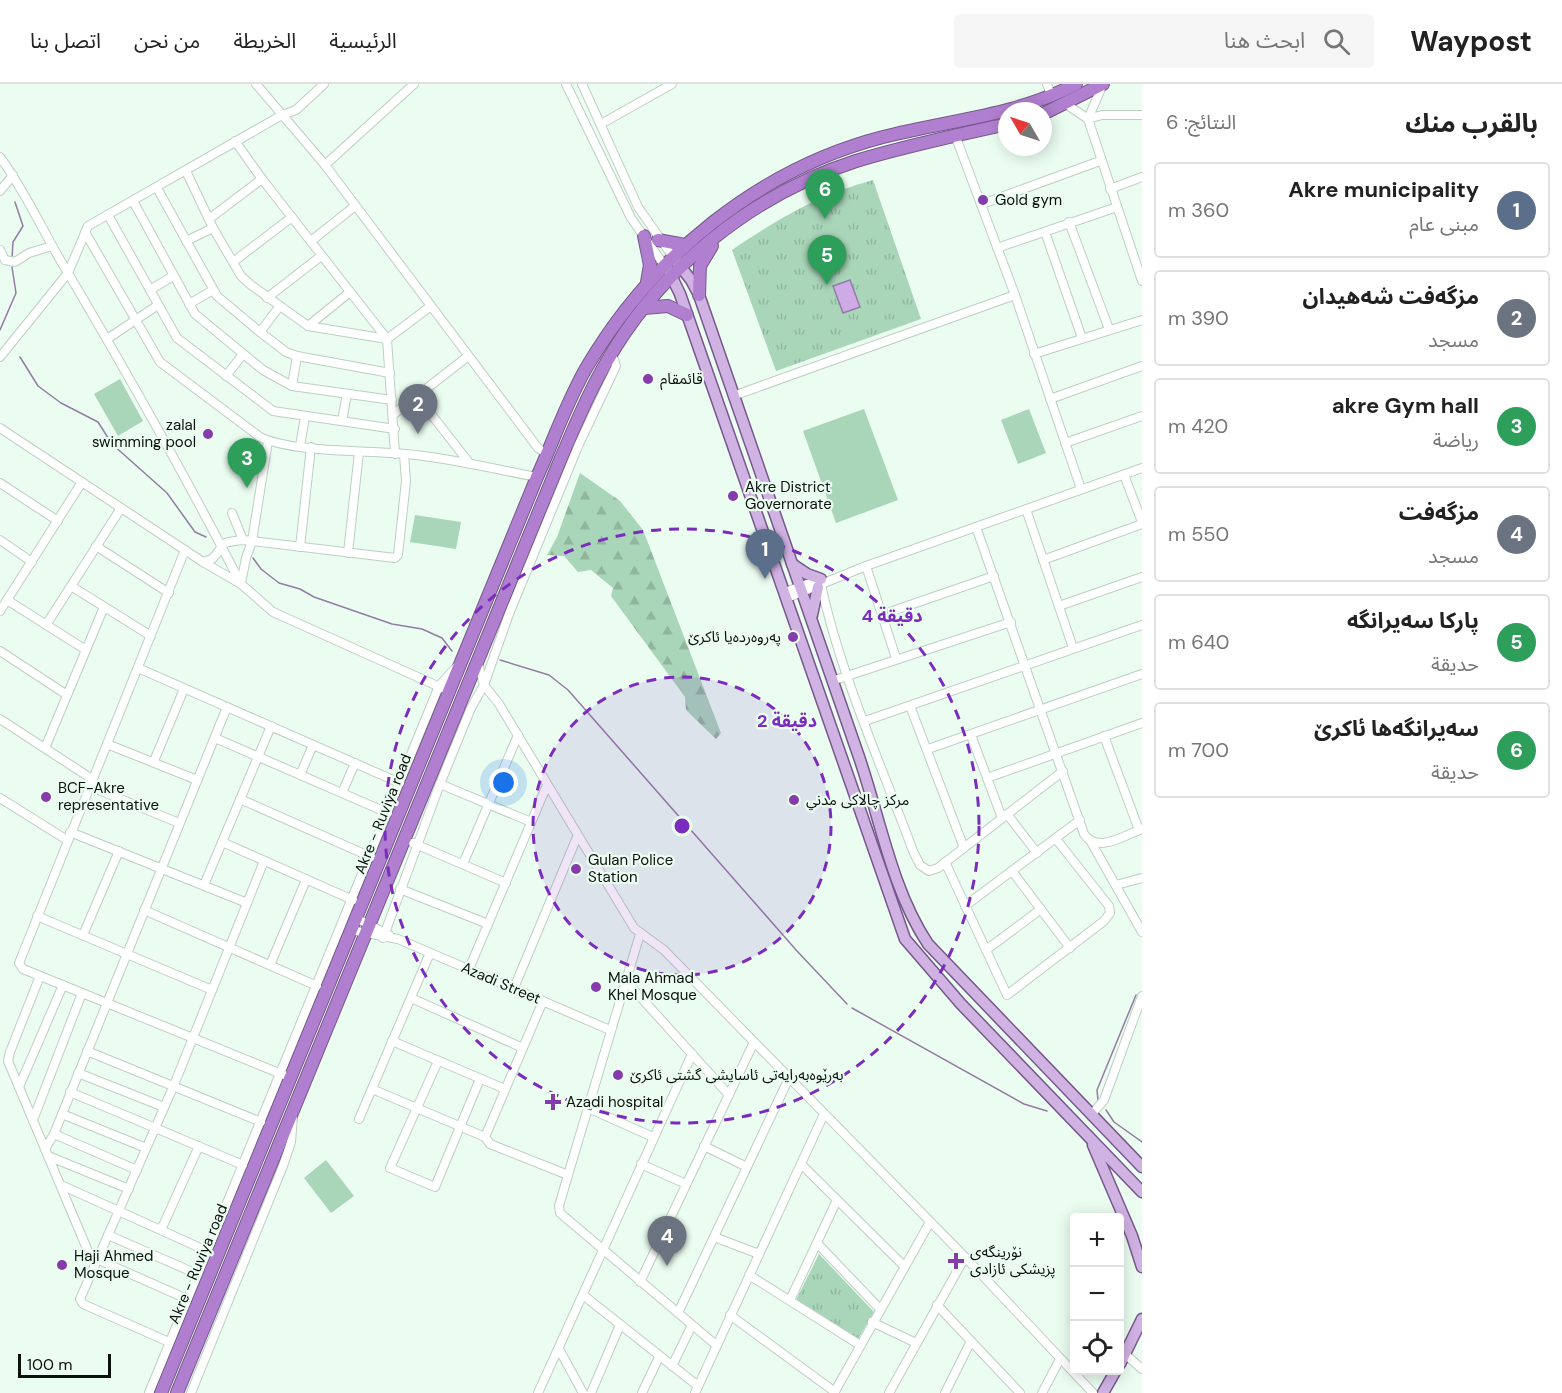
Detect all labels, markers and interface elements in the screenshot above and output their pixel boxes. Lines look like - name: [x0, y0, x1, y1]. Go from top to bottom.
- search box: [954, 14, 1374, 68]
- text: Waypost: [1410, 23, 1532, 60]
- icon: search: [1320, 25, 1353, 58]
- text: ابحث هنا: [1224, 26, 1305, 55]
- text: اتصل بنا: [30, 27, 101, 55]
- text: من نحن: [134, 27, 200, 55]
- text: الخريطة: [233, 27, 296, 55]
- text: الرئيسية: [329, 27, 397, 55]
- north arrow: [998, 102, 1052, 156]
- text: بالقرب منك: [1405, 106, 1538, 140]
- text: النتائج: 6: [1166, 109, 1236, 135]
- pin: 6: [806, 170, 844, 219]
- text: Akre municipality: [1288, 175, 1479, 204]
- place label: Gold gym: [995, 190, 1062, 210]
- marker: Gold gym: [976, 193, 990, 207]
- text: 360 m: [1168, 197, 1229, 223]
- text: 1: [1513, 197, 1520, 223]
- text: مبنى عام: [1409, 211, 1479, 237]
- pin: 5: [808, 236, 846, 285]
- text: مزگەفت شه‌هيدان: [1302, 282, 1479, 311]
- text: 390 m: [1168, 305, 1229, 331]
- text: 2: [1511, 305, 1522, 331]
- text: مسجد: [1428, 327, 1479, 353]
- place label: قائمقام: [660, 369, 703, 390]
- marker: قائمقام: [641, 372, 655, 386]
- pin: 2: [398, 384, 438, 434]
- text: akre Gym hall: [1332, 391, 1479, 420]
- text: 420 m: [1168, 413, 1228, 439]
- text: 3: [1510, 413, 1523, 439]
- place label: zalal swimming pool: [92, 415, 196, 452]
- marker: zalal swimming pool: [201, 427, 215, 441]
- text: رياضة: [1433, 427, 1479, 453]
- pin: 3: [228, 438, 266, 488]
- place label: Akre District Governorate: [745, 477, 832, 514]
- marker: Akre District Governorate: [726, 489, 740, 503]
- text: مزگەفت: [1399, 498, 1479, 527]
- text: 550 m: [1168, 521, 1229, 547]
- text: 4: [1510, 521, 1523, 547]
- pin: 1: [746, 530, 784, 579]
- text: مسجد: [1428, 543, 1479, 569]
- text: 4 دقيقة: [861, 604, 923, 628]
- text: پارکا سەیرانگه: [1347, 606, 1479, 635]
- place label: پەروەردەیا ئاكرێ: [688, 627, 781, 647]
- text: 640 m: [1168, 629, 1230, 655]
- text: 5: [1510, 629, 1523, 655]
- marker: پەروەردەیا ئاكرێ: [786, 630, 800, 644]
- text: حديقة: [1431, 651, 1479, 677]
- text: 2 دقيقة: [757, 709, 817, 733]
- text: سەیرانگەها ئاکرێ: [1314, 714, 1479, 743]
- text: 700 m: [1168, 737, 1229, 763]
- text: 6: [1510, 737, 1523, 763]
- street label: Akre - Ruviya road: [350, 751, 416, 877]
- text: حديقة: [1431, 759, 1479, 785]
- your location: [489, 768, 518, 797]
- place label: BCF-Akre representative: [58, 778, 159, 815]
- marker: BCF-Akre representative: [39, 790, 53, 804]
- place label: مركز چالاکى مدني: [806, 790, 909, 811]
- marker: مركز چالاکى مدني: [787, 793, 801, 807]
- centre of rings: [672, 816, 692, 836]
- place label: Gulan Police Station: [588, 850, 673, 887]
- marker: Gulan Police Station: [569, 862, 583, 876]
- street label: Azadi Street: [458, 957, 544, 1009]
- place label: Mala Ahmad Khel Mosque: [608, 968, 697, 1005]
- marker: Mala Ahmad Khel Mosque: [589, 980, 603, 994]
- place label: بەرێوەبەرایەتی ئاسایشی گشتی ئاکرێ: [630, 1065, 844, 1085]
- marker: بەرێوەبەرایەتی ئاسایشی گشتی ئاکرێ: [611, 1068, 625, 1082]
- place label: Azadi hospital: [566, 1092, 663, 1112]
- marker: Azadi hospital: [544, 1093, 562, 1111]
- street label: Akre - Ruviya road: [164, 1201, 232, 1327]
- map controls: [1070, 1213, 1124, 1375]
- button: +: [1070, 1213, 1124, 1267]
- pin: 4: [648, 1216, 686, 1266]
- place label: نۆرینگەی پزیشکی ئازادی: [970, 1242, 1056, 1279]
- place label: Haji Ahmed Mosque: [74, 1246, 154, 1283]
- marker: نۆرینگەی پزیشکی ئازادی: [947, 1252, 965, 1270]
- marker: Haji Ahmed Mosque: [55, 1258, 69, 1272]
- button: −: [1070, 1267, 1124, 1321]
- button: locate: [1070, 1321, 1124, 1375]
- scale bar: [18, 1351, 111, 1378]
- text: 100 m: [27, 1354, 72, 1375]

